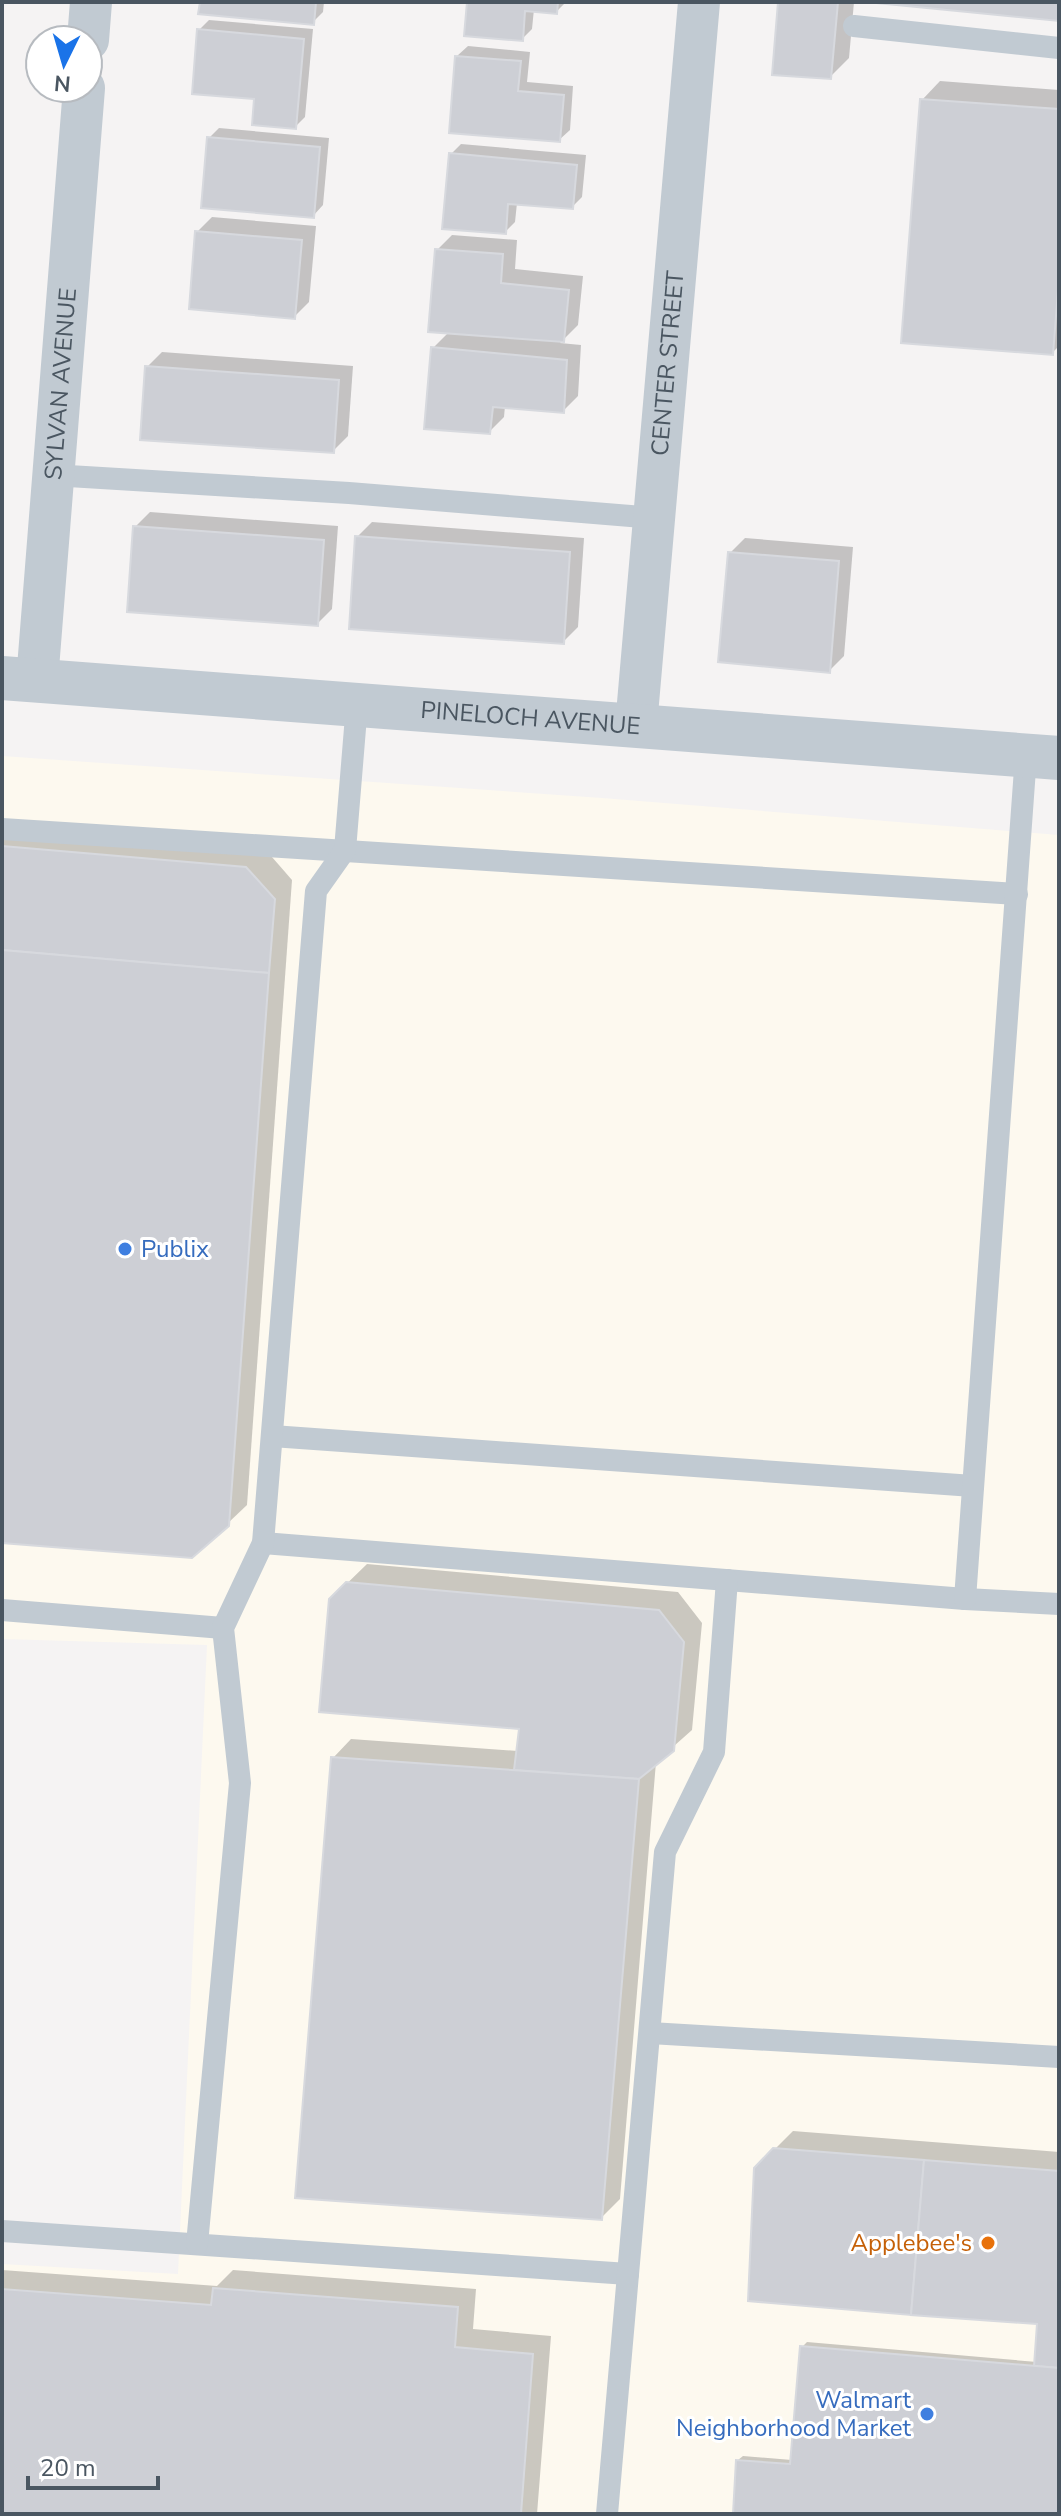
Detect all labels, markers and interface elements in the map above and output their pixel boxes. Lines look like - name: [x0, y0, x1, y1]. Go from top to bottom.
- north arrow: [24, 24, 104, 104]
- text: N: [53, 67, 72, 99]
- street label: CENTER STREET: [644, 269, 692, 457]
- street label: SYLVAN AVENUE: [37, 287, 84, 481]
- street label: PINELOCH AVENUE: [419, 694, 642, 742]
- place label: Publix: [141, 1233, 209, 1265]
- marker: Publix: [116, 1240, 134, 1258]
- place label: Applebee's: [850, 2227, 972, 2259]
- marker: Applebee's: [979, 2234, 997, 2252]
- place label: Walmart Neighborhood Market: [676, 2384, 912, 2444]
- marker: Walmart Neighborhood Market: [918, 2405, 936, 2423]
- scale bar: [28, 2440, 158, 2490]
- text: 20 m: [40, 2452, 96, 2484]

